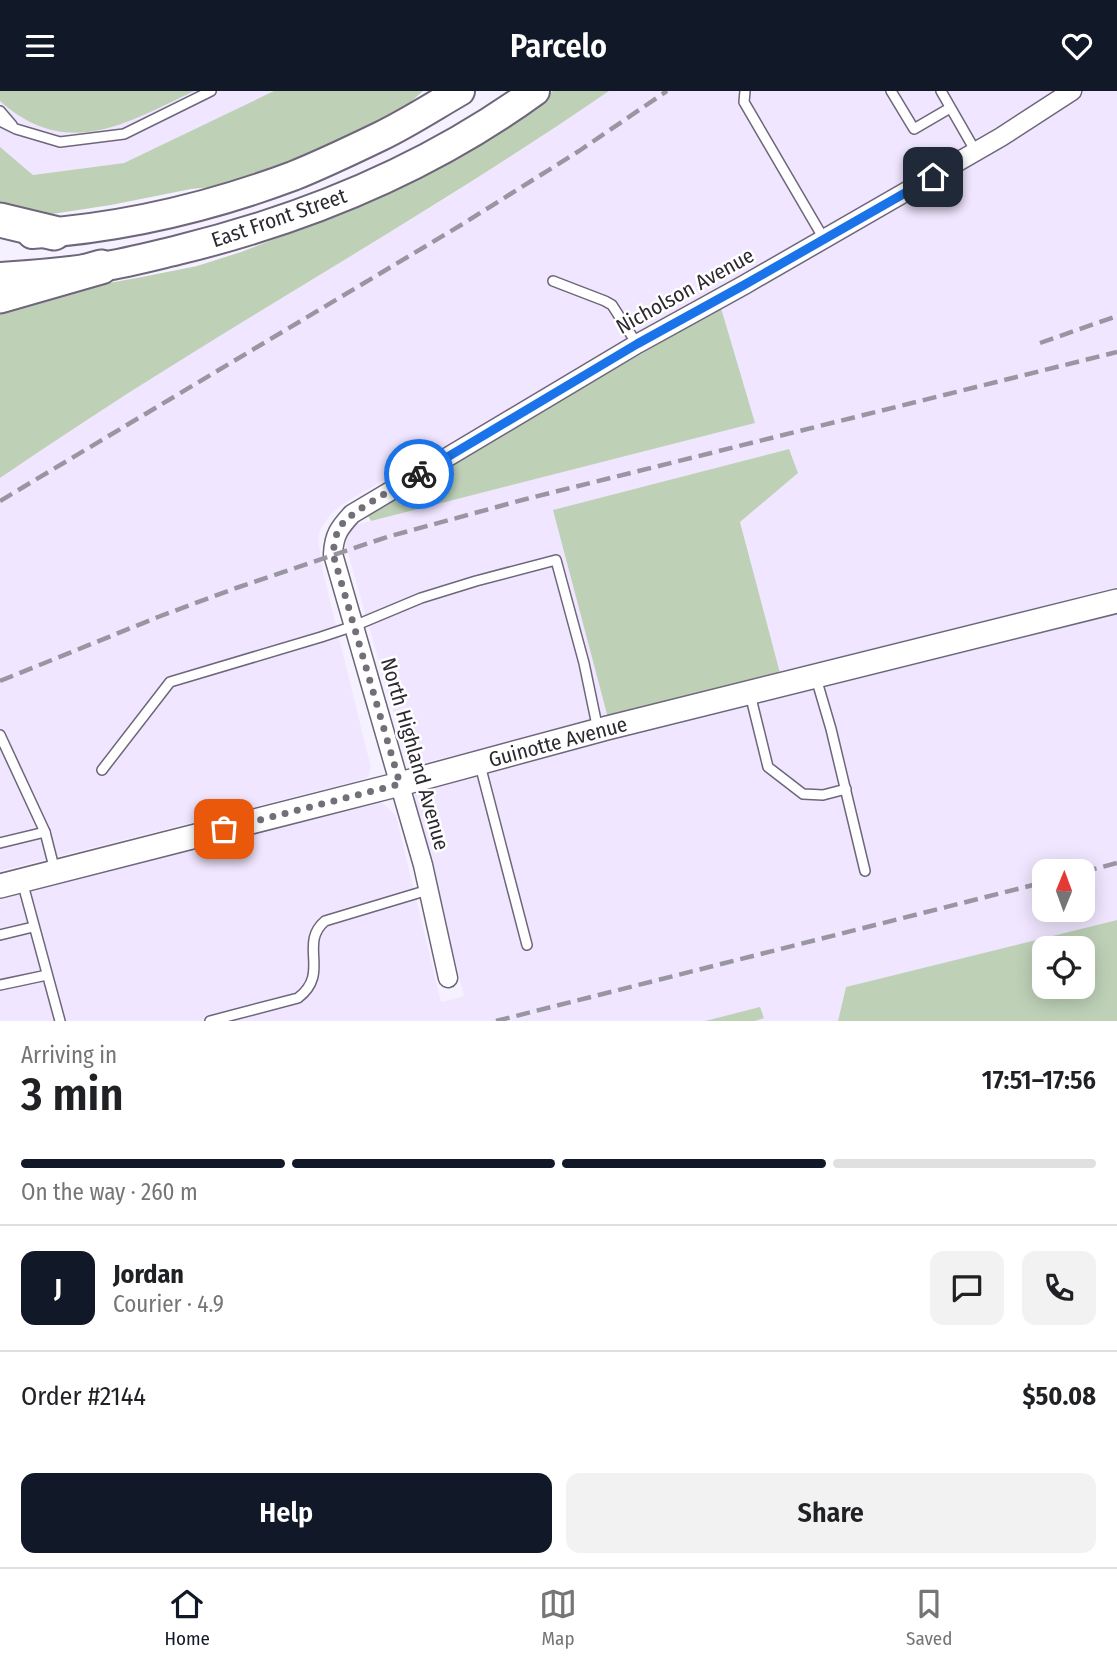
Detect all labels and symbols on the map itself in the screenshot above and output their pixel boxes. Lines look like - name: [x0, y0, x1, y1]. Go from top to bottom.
- pin: [903, 147, 963, 207]
- street label: East Front Street: [208, 183, 350, 253]
- street label: Nicholson Avenue: [611, 242, 759, 340]
- courier: [384, 439, 454, 509]
- street label: North Highland Avenue: [375, 655, 455, 853]
- street label: Guinotte Avenue: [486, 711, 630, 773]
- pin: [194, 799, 254, 859]
- north arrow: [1032, 859, 1096, 922]

